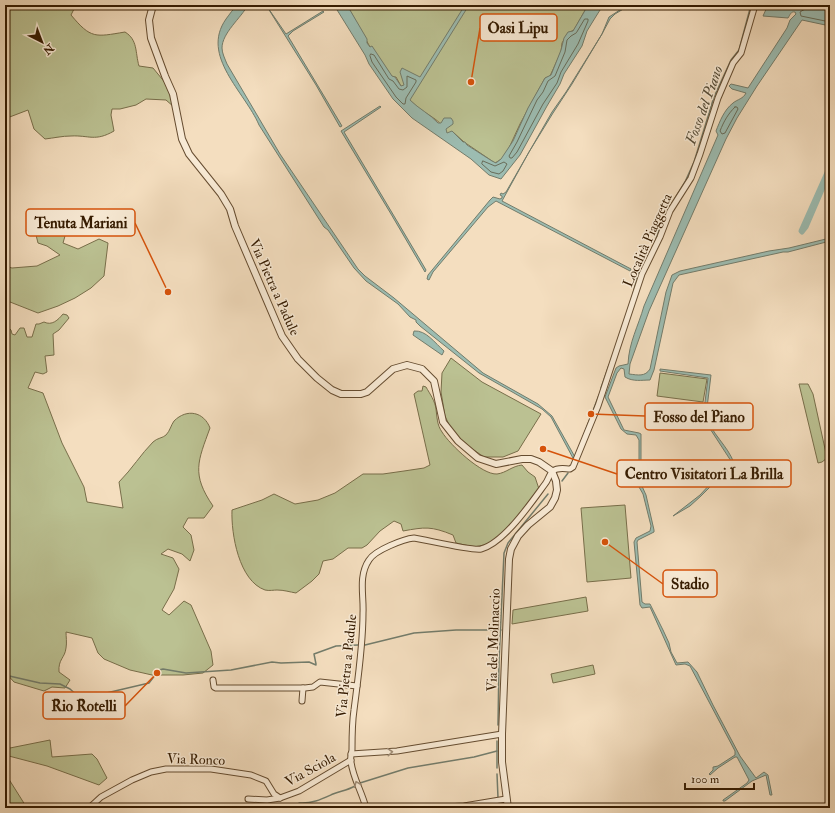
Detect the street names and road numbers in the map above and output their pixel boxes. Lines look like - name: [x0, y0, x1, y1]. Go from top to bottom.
- street label: Località Piaggetta: [619, 190, 676, 290]
- street label: Via Pietra a Padule: [246, 236, 304, 338]
- street label: Via del Molinaccio: [483, 588, 504, 692]
- street label: Via Pietra a Padule: [333, 613, 360, 719]
- street label: Via Sciola: [282, 748, 339, 790]
- street label: Via Ronco: [166, 750, 226, 769]

